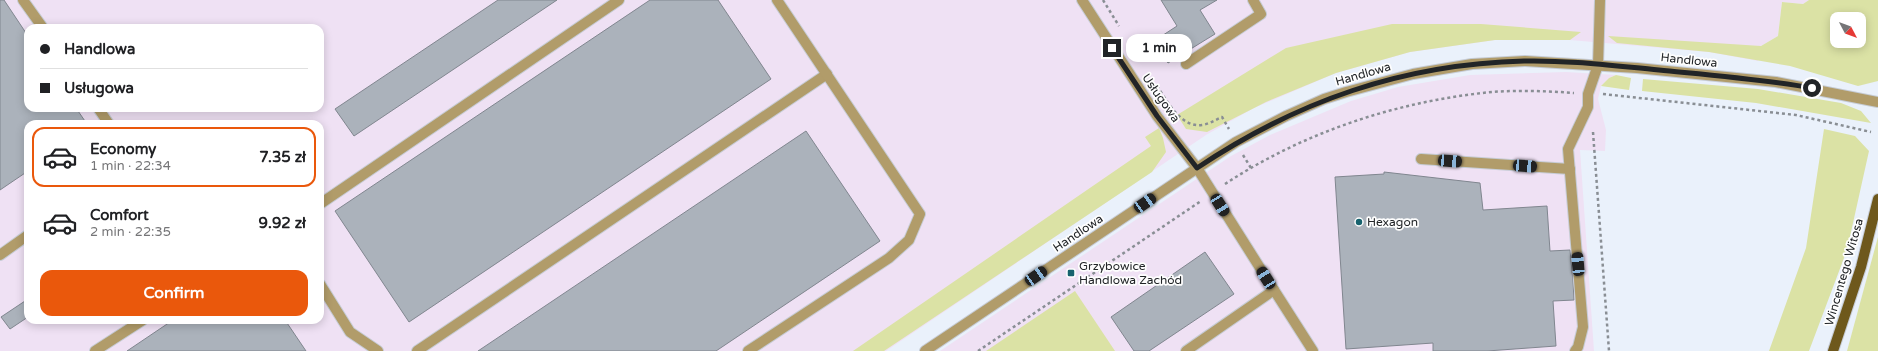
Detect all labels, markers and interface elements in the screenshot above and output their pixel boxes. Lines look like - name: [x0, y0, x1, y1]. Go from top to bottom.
- north arrow: [1830, 12, 1866, 48]
- map controls: [1830, 12, 1866, 48]
- callout: 1 min: [1126, 34, 1192, 62]
- route end: [1103, 39, 1121, 57]
- text: Handlowa: [64, 40, 135, 58]
- text: 1 min: [1142, 40, 1176, 56]
- street label: Handlowa: [1660, 50, 1718, 70]
- street label: Handlowa: [1334, 59, 1392, 89]
- street label: Usługowa: [1139, 71, 1183, 125]
- text: Usługowa: [64, 79, 134, 97]
- route start: [1803, 79, 1821, 97]
- icon: car: [42, 139, 78, 175]
- text: Economy: [90, 140, 156, 158]
- text: 7.35 zł: [259, 148, 306, 166]
- car: [1438, 154, 1462, 168]
- text: 1 min · 22:34: [90, 158, 171, 174]
- car: [1513, 159, 1537, 173]
- car: [1132, 191, 1158, 215]
- car: [1209, 192, 1231, 218]
- icon: car: [42, 205, 78, 241]
- text: Comfort: [90, 206, 149, 224]
- street label: Handlowa: [1050, 211, 1106, 255]
- text: 9.92 zł: [259, 214, 306, 232]
- place label: Hexagon: [1367, 215, 1418, 229]
- marker: Hexagon: [1354, 217, 1364, 227]
- street label: Wincentego Witosa: [1822, 217, 1866, 327]
- text: 2 min · 22:35: [90, 224, 171, 240]
- car: [1571, 252, 1585, 276]
- place label: Grzybowice Handlowa Zachód: [1079, 259, 1182, 287]
- car: [1023, 264, 1049, 288]
- car: [1255, 265, 1277, 291]
- marker: Grzybowice Handlowa Zachód: [1066, 268, 1076, 278]
- button: Confirm: [40, 270, 308, 316]

